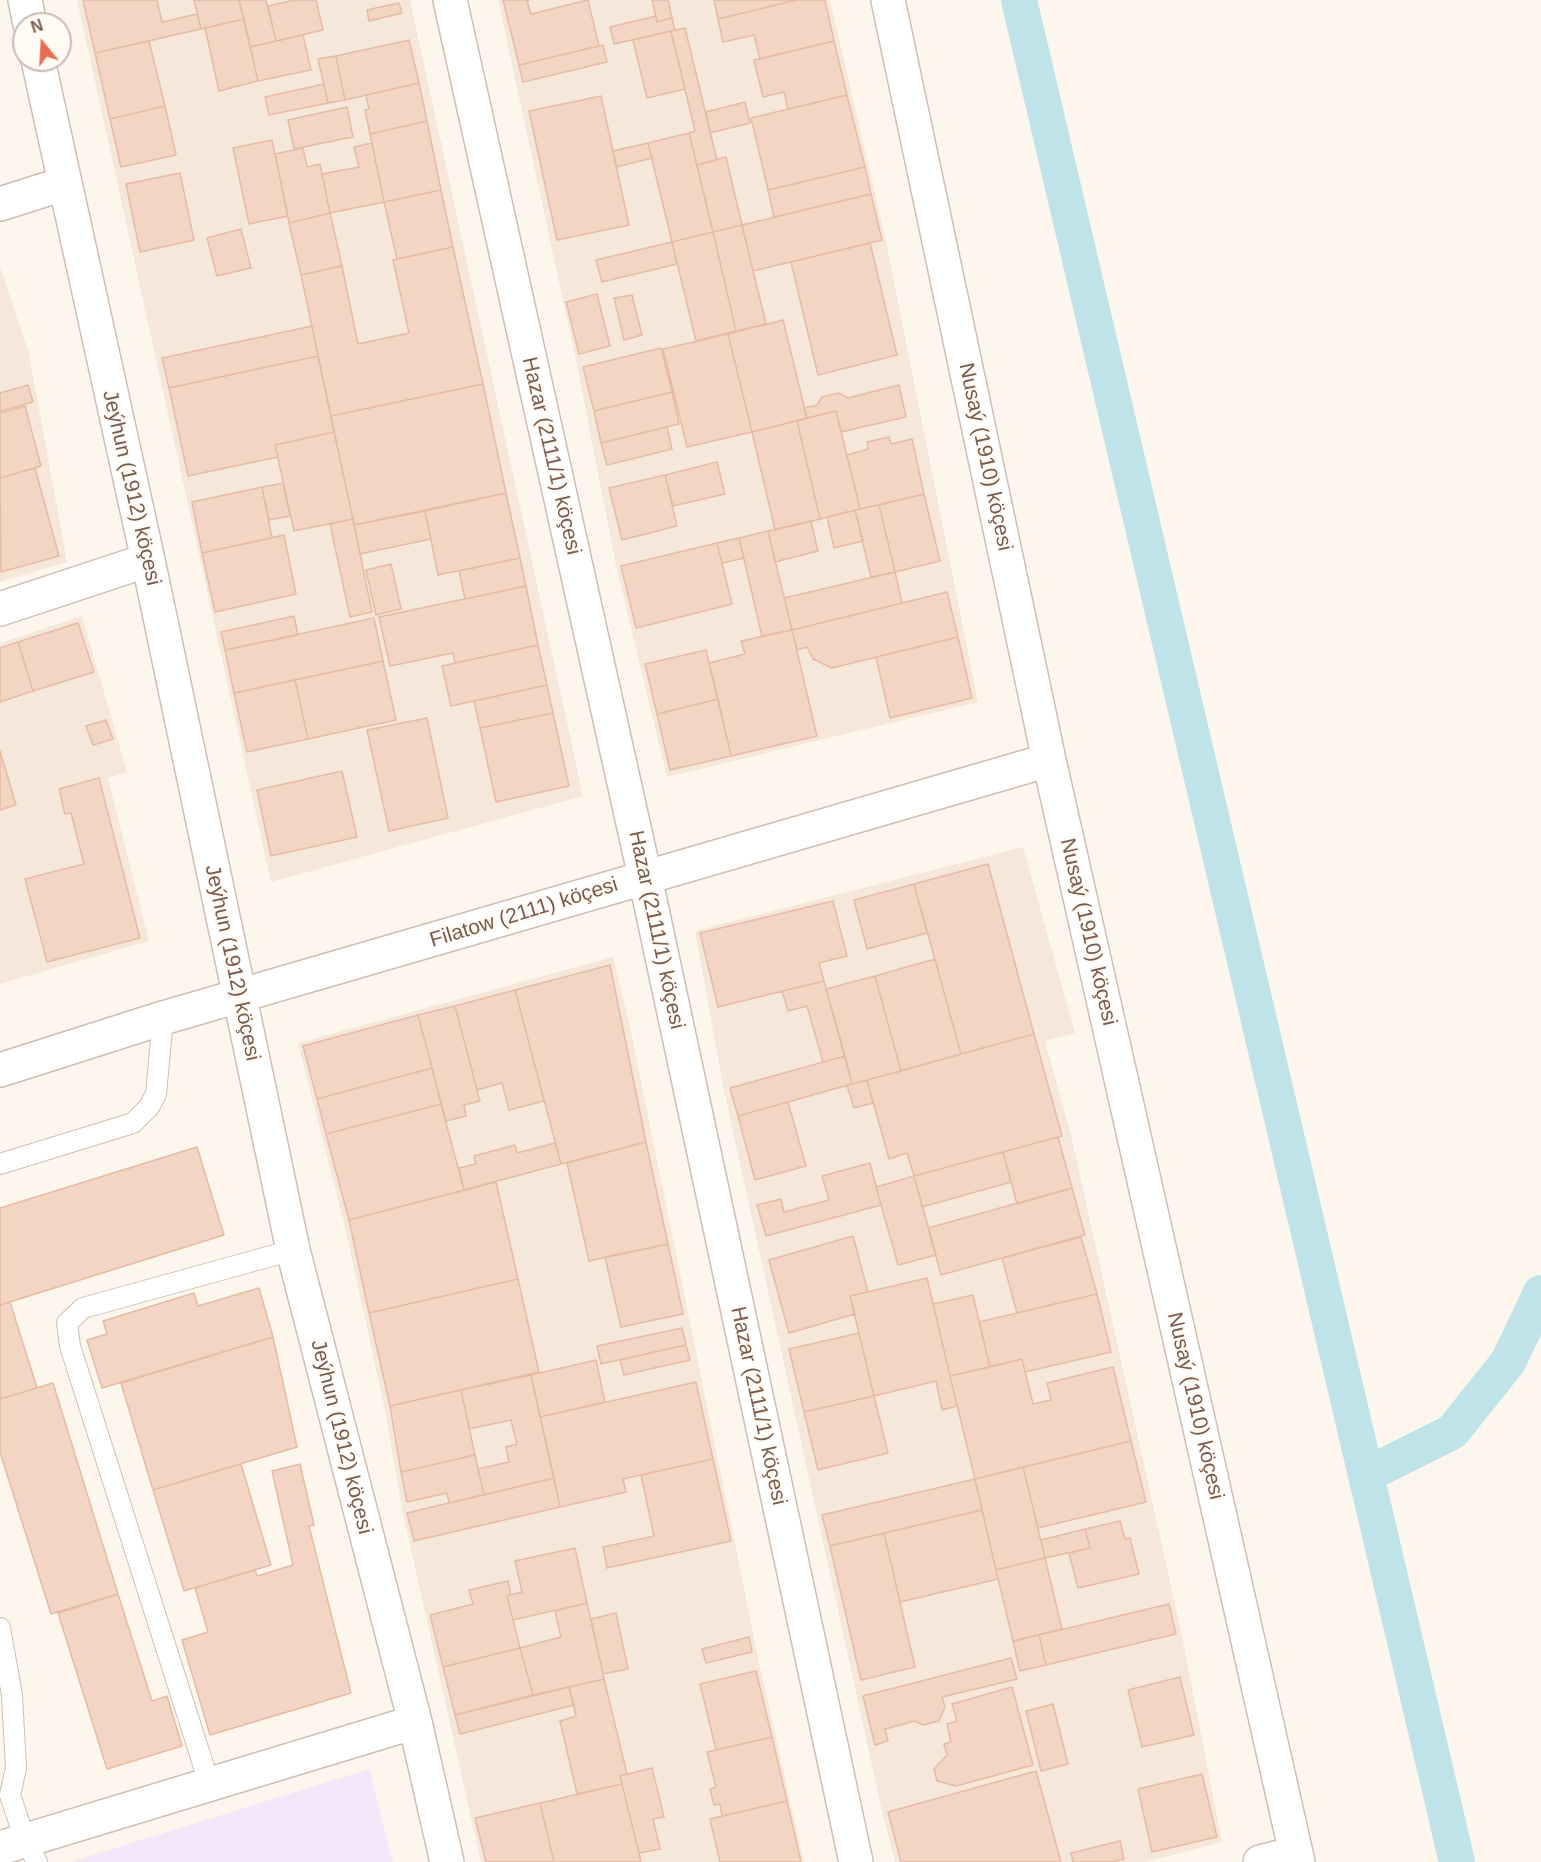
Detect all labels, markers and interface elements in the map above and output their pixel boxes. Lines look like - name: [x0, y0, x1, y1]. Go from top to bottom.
- north arrow: [12, 12, 72, 72]
- text: N: [29, 16, 45, 36]
- street label: Hazar (2111/1) köçesi: [516, 355, 586, 557]
- street label: Nusaý (1910) köçesi: [953, 361, 1017, 553]
- street label: Jeýhun (1912) köçesi: [96, 388, 166, 588]
- street label: Hazar (2111/1) köçesi: [623, 828, 689, 1032]
- street label: Nusaý (1910) köçesi: [1054, 836, 1122, 1028]
- street label: Jeýhun (1912) köçesi: [199, 863, 265, 1063]
- street label: Filatow (2111) köçesi: [427, 872, 621, 954]
- street label: Hazar (2111/1) köçesi: [725, 1304, 791, 1508]
- street label: Nusaý (1910) köçesi: [1161, 1310, 1229, 1502]
- street label: Jeýhun (1912) köçesi: [305, 1337, 377, 1537]

